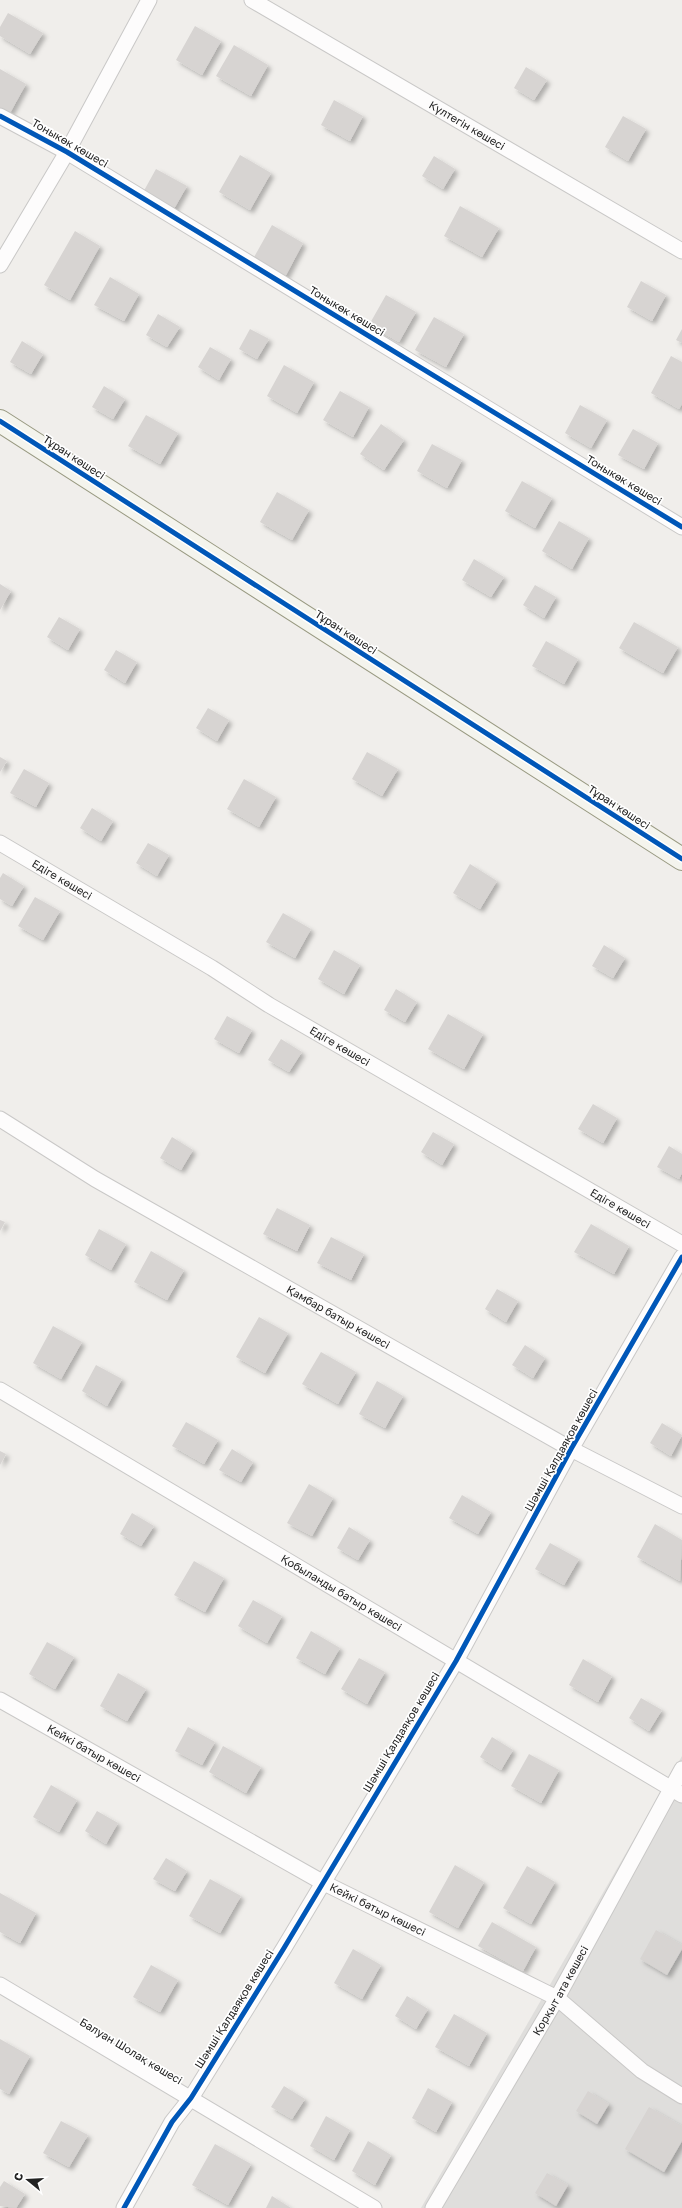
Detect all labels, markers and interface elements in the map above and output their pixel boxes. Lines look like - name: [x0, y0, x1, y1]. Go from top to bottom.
- street label: Күлтегін көшесі: [427, 98, 508, 152]
- street label: Тоныкөк көшесі: [30, 115, 111, 170]
- street label: Тоныкөк көшесі: [307, 283, 387, 338]
- street label: Тұран көшесі: [40, 432, 108, 482]
- street label: Тоныкөк көшесі: [584, 452, 664, 507]
- street label: Тұран көшесі: [312, 607, 380, 657]
- street label: Тұран көшесі: [585, 782, 653, 832]
- street label: Едіге көшесі: [30, 856, 95, 902]
- street label: Едіге көшесі: [308, 1023, 373, 1068]
- street label: Едіге көшесі: [588, 1185, 653, 1230]
- street label: Қамбар батыр көшесі: [284, 1282, 393, 1351]
- street label: Шәмші Қалдаяқов көшесі: [521, 1386, 600, 1513]
- street label: Қобыланды батыр көшесі: [279, 1551, 404, 1633]
- street label: Шәмші Қалдаяқов көшесі: [359, 1669, 442, 1794]
- street label: Кейкі батыр көшесі: [45, 1721, 143, 1784]
- street label: Кейкі батыр көшесі: [328, 1880, 428, 1938]
- street label: Қорқыт ата көшесі: [529, 1943, 590, 2037]
- street label: Шәмші Қалдаяқов көшесі: [192, 1947, 276, 2071]
- street label: Балуан Шолақ көшесі: [78, 2015, 185, 2086]
- north arrow: [8, 2160, 48, 2200]
- text: С: [11, 2171, 25, 2182]

